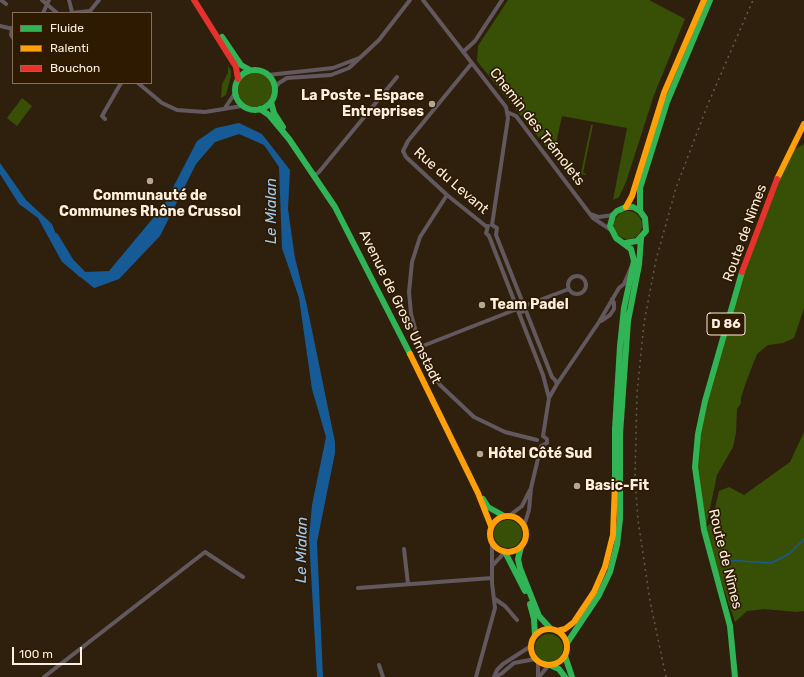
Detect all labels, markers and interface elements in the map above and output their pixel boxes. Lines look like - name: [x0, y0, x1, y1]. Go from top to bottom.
- legend: [12, 12, 152, 84]
- text: Fluide: [50, 21, 84, 35]
- text: Ralenti: [50, 41, 89, 55]
- text: Bouchon: [50, 61, 100, 75]
- street label: Chemin des Trémolets: [486, 65, 588, 189]
- place label: La Poste - Espace Entreprises: [301, 88, 424, 120]
- marker: La Poste - Espace Entreprises: [427, 99, 437, 109]
- street label: Rue du Levant: [410, 144, 492, 218]
- marker: Communauté de Communes Rhône Crussol: [145, 176, 155, 186]
- water label: Le Mialan: [263, 178, 281, 244]
- street label: Route de Nîmes: [720, 182, 770, 284]
- place label: Communauté de Communes Rhône Crussol: [59, 188, 241, 220]
- street label: Avenue de Gross Umstadt: [355, 227, 445, 387]
- place label: Team Padel: [490, 297, 569, 313]
- marker: Team Padel: [477, 300, 487, 310]
- road number: D 86: [707, 313, 745, 335]
- place label: Hôtel Côté Sud: [488, 446, 592, 462]
- marker: Hôtel Côté Sud: [475, 449, 485, 459]
- place label: Basic-Fit: [585, 478, 649, 494]
- marker: Basic-Fit: [572, 481, 582, 491]
- street label: Route de Nîmes: [704, 507, 746, 611]
- water label: Le Mialan: [292, 517, 312, 583]
- scale bar: [14, 639, 84, 665]
- text: 100 m: [19, 647, 53, 661]

